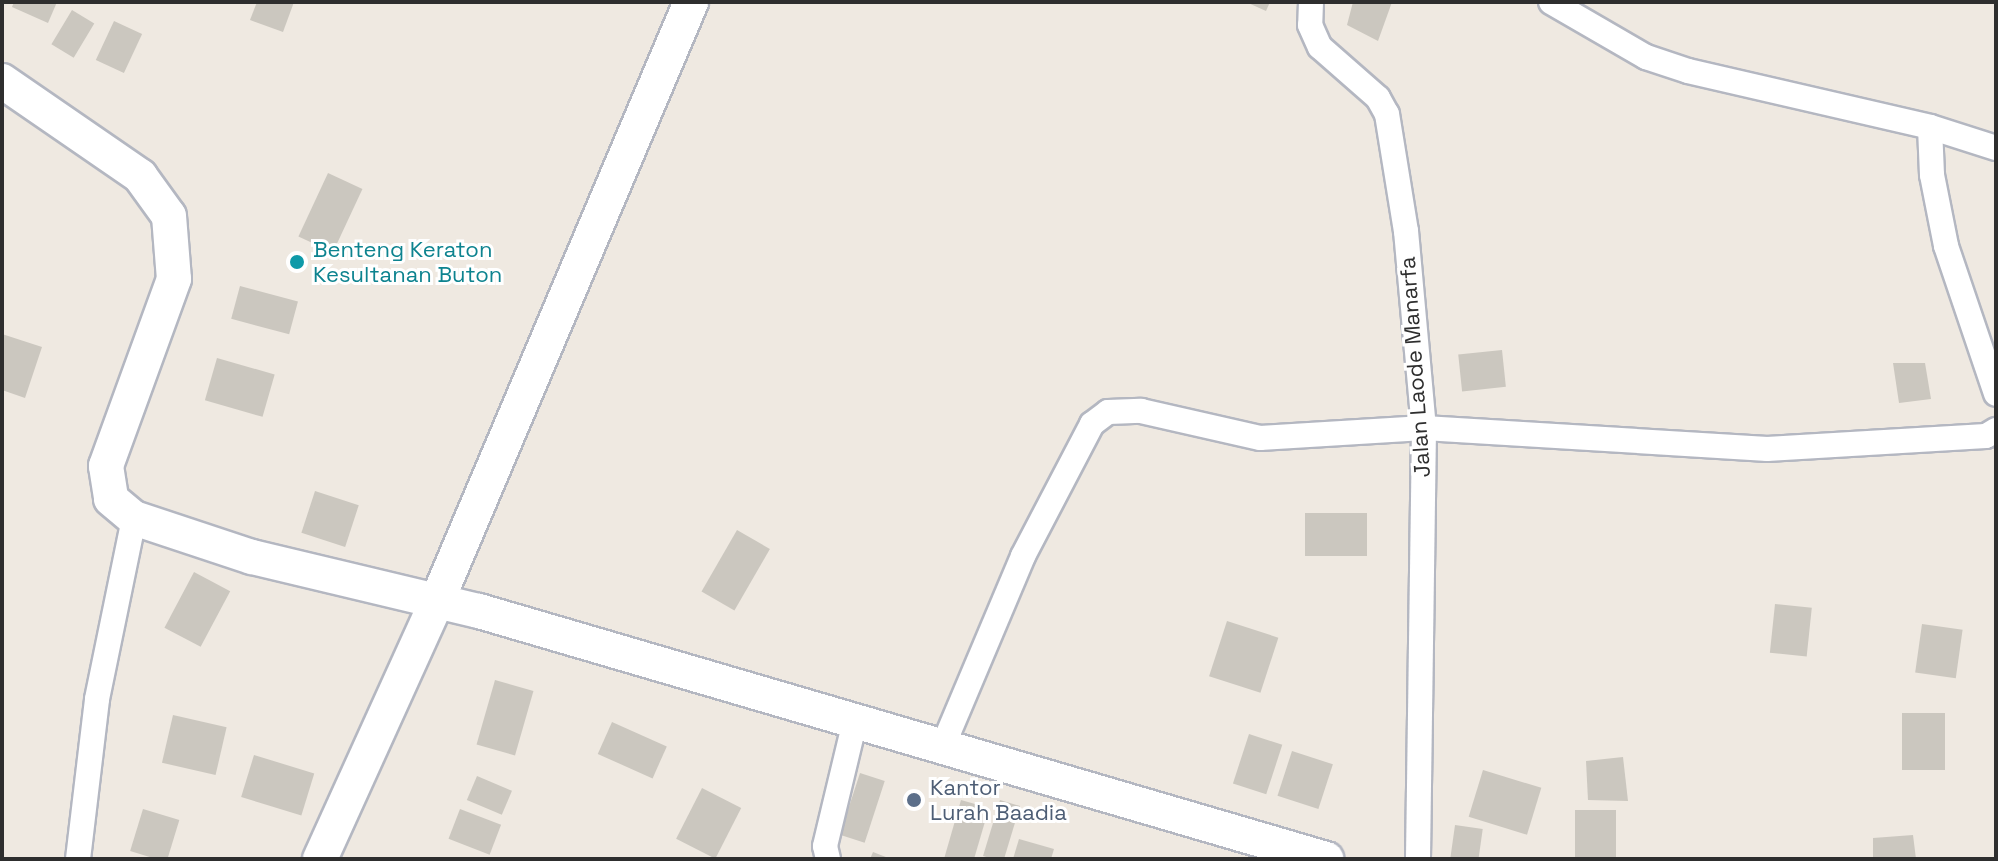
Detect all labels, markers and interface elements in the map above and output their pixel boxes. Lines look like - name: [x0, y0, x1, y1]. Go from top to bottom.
- place label: Benteng Keraton Kesultanan Buton: [313, 236, 502, 288]
- marker: Benteng Keraton Kesultanan Buton: [288, 253, 306, 271]
- street label: Jalan Laode Manarfa: [1394, 256, 1436, 478]
- place label: Kantor Lurah Baadia: [930, 774, 1067, 826]
- marker: Kantor Lurah Baadia: [905, 791, 923, 809]

